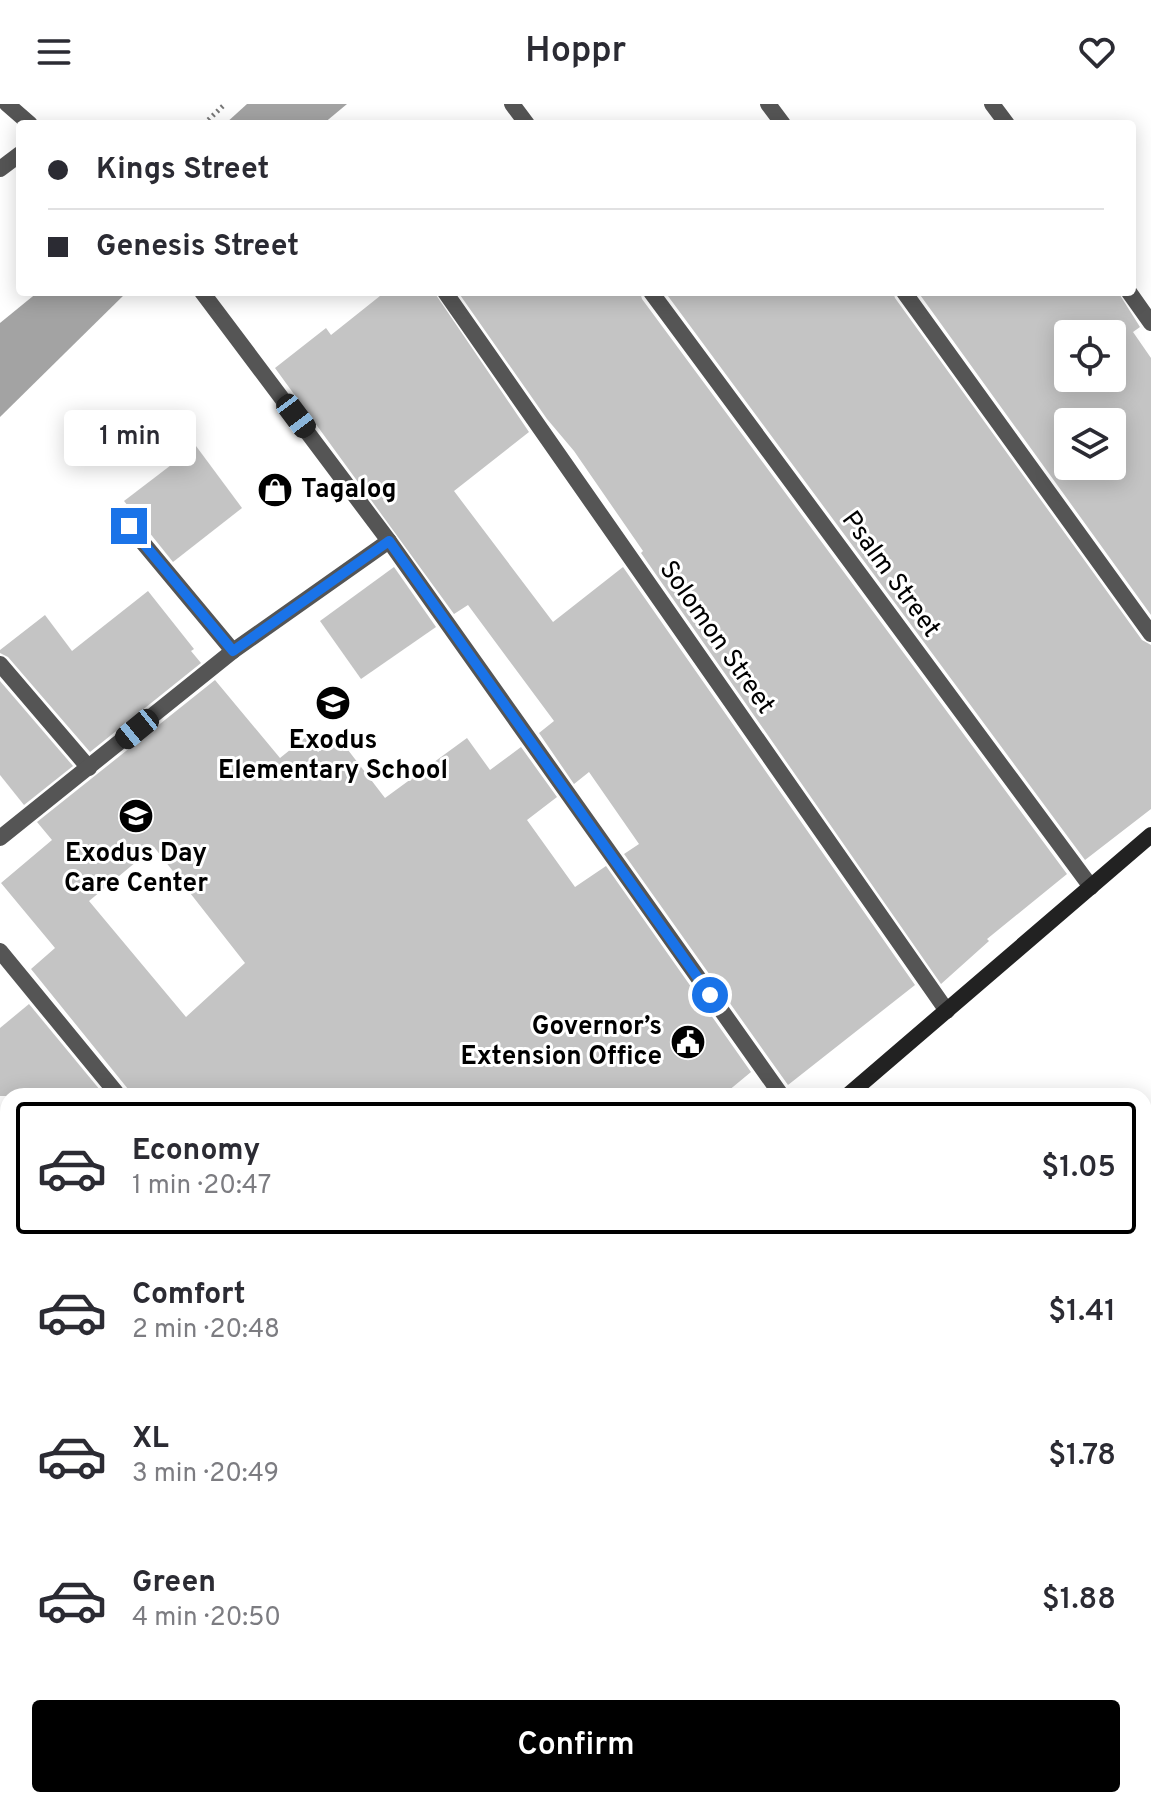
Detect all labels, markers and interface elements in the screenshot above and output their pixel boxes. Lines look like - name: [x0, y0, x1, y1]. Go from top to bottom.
- text: Hoppr: [525, 29, 626, 75]
- icon: menu: [32, 30, 76, 74]
- icon: heart: [1075, 30, 1119, 74]
- text: Kings Street: [96, 152, 269, 189]
- text: Genesis Street: [96, 229, 299, 266]
- map controls: [1054, 320, 1126, 480]
- button: locate: [1054, 320, 1126, 392]
- car: [272, 390, 320, 442]
- button: layers: [1054, 408, 1126, 480]
- callout: 1 min: [63, 410, 195, 466]
- text: 1 min: [99, 421, 161, 454]
- shop icon: Tagalog: [256, 471, 294, 509]
- place label: Tagalog: [301, 474, 397, 507]
- street label: Psalm Street: [833, 505, 947, 645]
- route end: [111, 508, 147, 544]
- street label: Solomon Street: [651, 555, 781, 721]
- school or university icon: Exodus Elementary School: [314, 684, 352, 722]
- car: [111, 705, 163, 753]
- place label: Exodus Elementary School: [218, 725, 448, 788]
- school or university icon: Exodus Day Care Center: [117, 797, 155, 835]
- place label: Exodus Day Care Center: [64, 838, 208, 901]
- route start: [692, 977, 728, 1013]
- place label: Governor’s Extension Office: [461, 1011, 662, 1074]
- public building icon: Governor’s Extension Office: [669, 1023, 707, 1061]
- icon: car: [36, 1132, 108, 1204]
- text: Economy: [132, 1133, 260, 1170]
- text: $1.05: [1041, 1150, 1116, 1187]
- text: 1 min · 20:47: [132, 1170, 271, 1203]
- icon: car: [36, 1276, 108, 1348]
- text: Comfort: [132, 1277, 245, 1314]
- text: $1.41: [1048, 1294, 1116, 1331]
- text: 2 min · 20:48: [132, 1314, 280, 1347]
- icon: car: [36, 1420, 108, 1492]
- text: XL: [132, 1421, 169, 1458]
- text: $1.78: [1048, 1438, 1116, 1475]
- text: 3 min · 20:49: [132, 1458, 279, 1491]
- icon: car: [36, 1564, 108, 1636]
- text: Green: [132, 1565, 216, 1602]
- text: $1.88: [1042, 1582, 1116, 1619]
- text: 4 min · 20:50: [132, 1602, 281, 1635]
- button: Confirm: [32, 1700, 1120, 1792]

